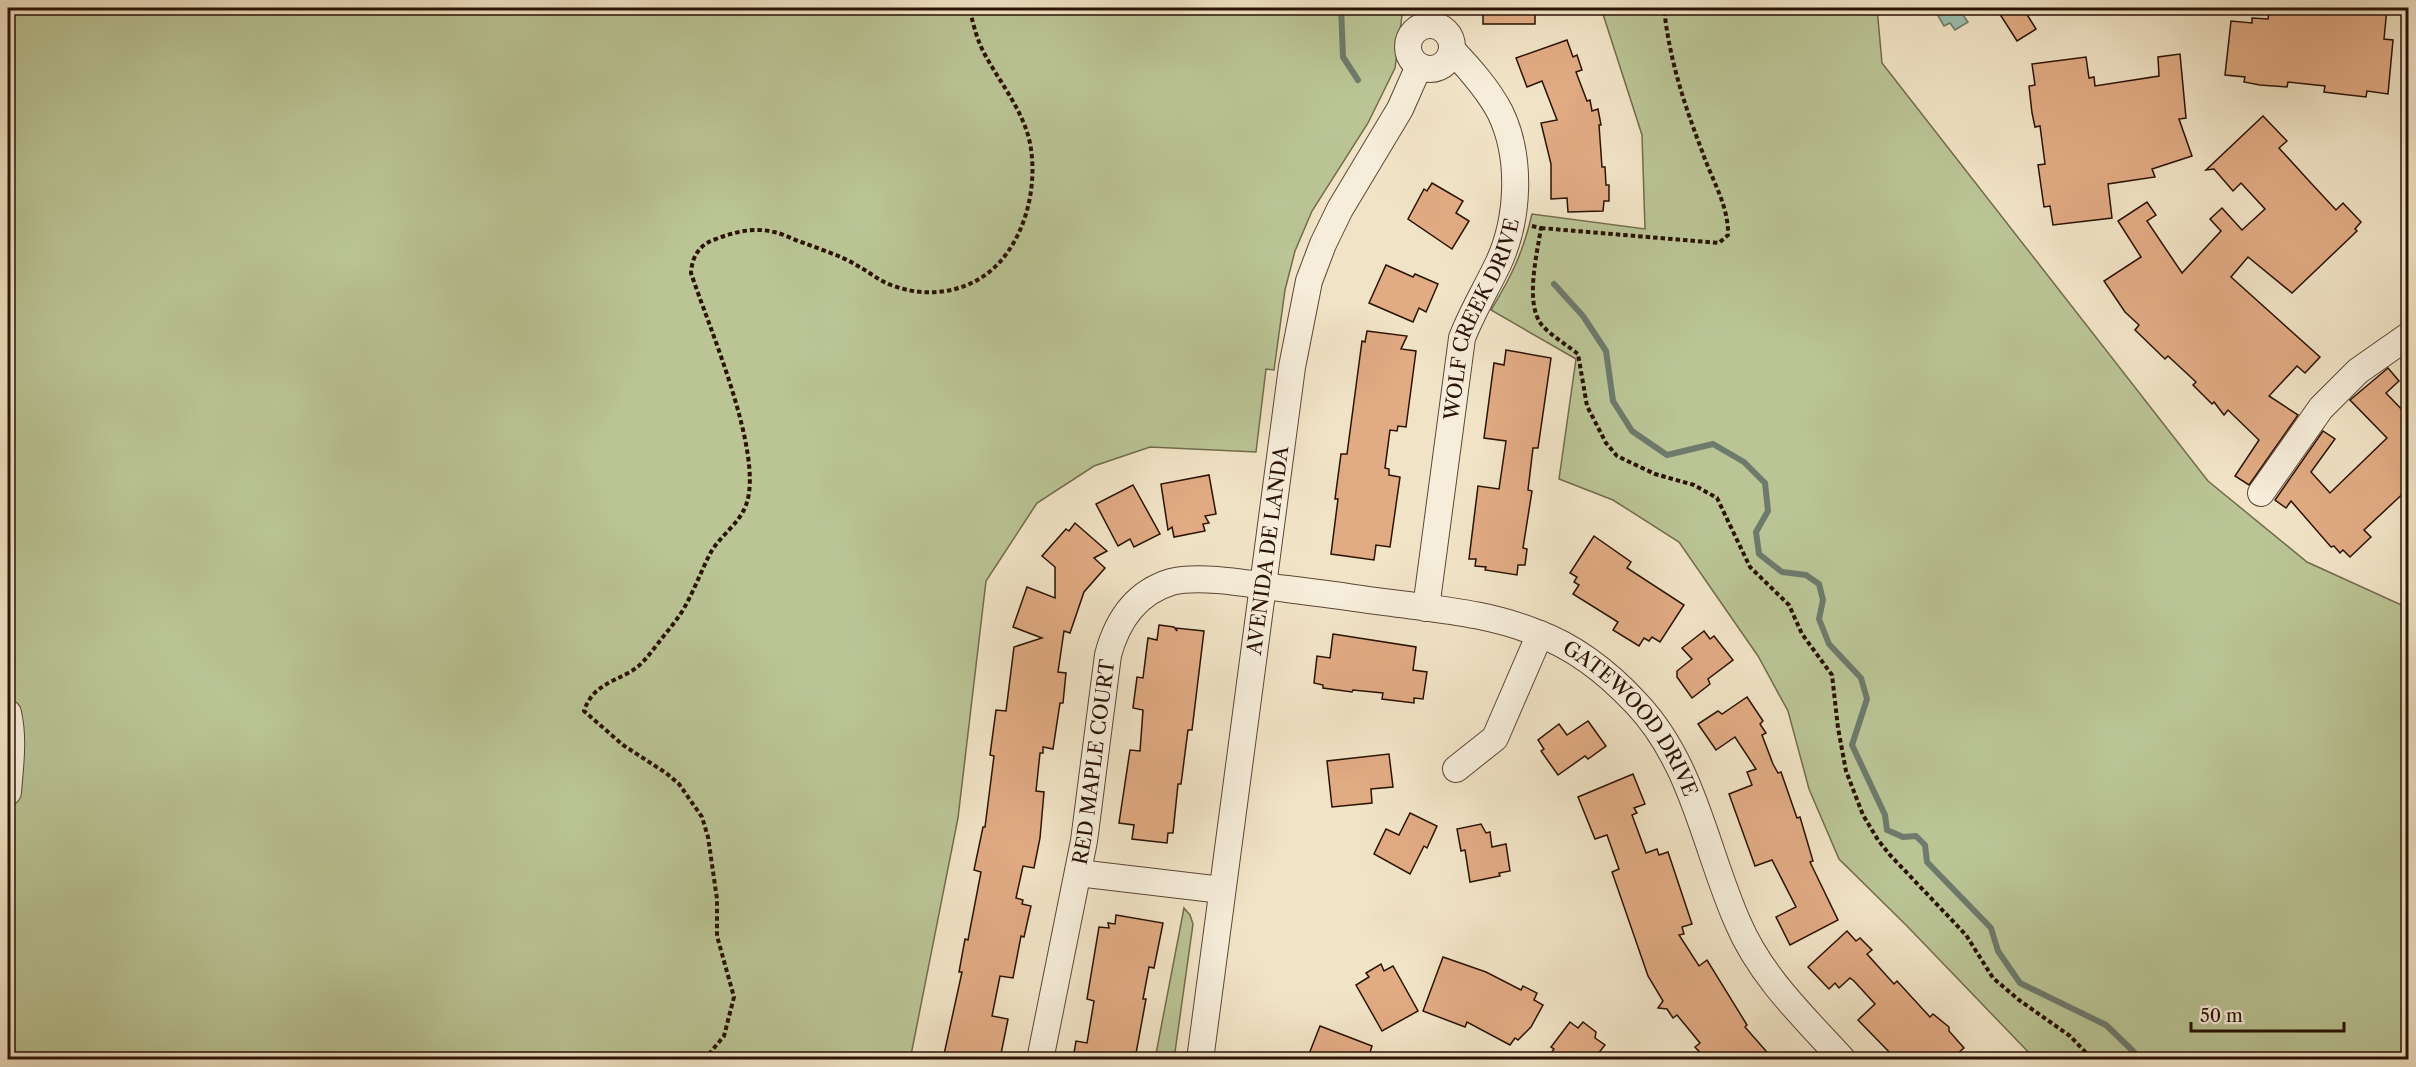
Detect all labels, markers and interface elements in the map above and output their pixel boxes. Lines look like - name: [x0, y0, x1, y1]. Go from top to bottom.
- street label: WOLF CREEK DRIVE: [1439, 216, 1524, 423]
- street label: AVENIDA DE LANDA: [1242, 443, 1294, 657]
- street label: GATEWOOD DRIVE: [1559, 635, 1703, 800]
- street label: RED MAPLE COURT: [1068, 658, 1119, 867]
- scale bar: [2191, 995, 2344, 1033]
- text: 50 m: [2200, 1005, 2243, 1027]

